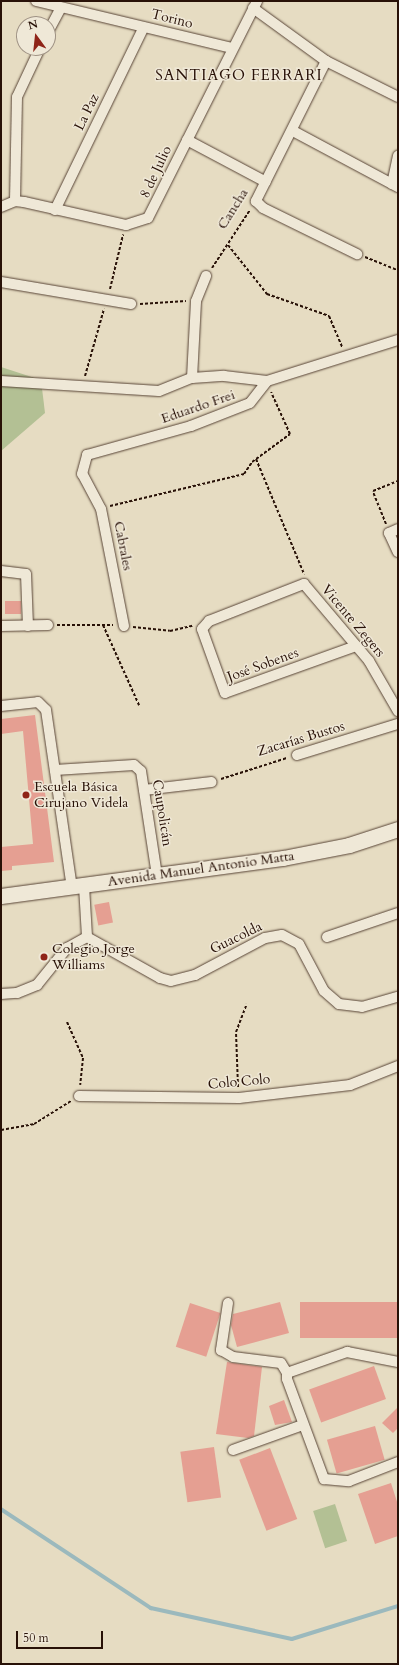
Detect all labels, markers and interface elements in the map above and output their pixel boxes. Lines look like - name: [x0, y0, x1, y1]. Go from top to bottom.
- street label: Torino: [149, 6, 195, 32]
- north arrow: [16, 16, 56, 56]
- text: N: [26, 16, 40, 33]
- district label: SANTIAGO FERRARI: [155, 67, 323, 85]
- street label: La Paz: [71, 91, 103, 133]
- street label: 8 de Julio: [137, 143, 175, 201]
- street label: Cancha: [214, 186, 252, 232]
- street label: Eduardo Frei: [159, 387, 237, 427]
- street label: Cabrales: [110, 520, 136, 572]
- street label: Vicente Zegers: [318, 581, 388, 661]
- street label: José Sobenes: [225, 644, 301, 686]
- street label: Zacarías Bustos: [255, 718, 347, 760]
- street label: Caupolicán: [148, 778, 176, 848]
- place label: Escuela Básica Cirujano Videla: [34, 779, 128, 812]
- marker: Escuela Básica Cirujano Videla: [21, 790, 31, 800]
- street label: Avenida Manuel Antonio Matta: [107, 848, 295, 890]
- street label: Guacolda: [207, 918, 265, 958]
- place label: Colegio Jorge Williams: [52, 941, 135, 974]
- marker: Colegio Jorge Williams: [39, 952, 49, 962]
- street label: Colo Colo: [207, 1071, 271, 1093]
- scale bar: [18, 1623, 105, 1649]
- text: 50 m: [23, 1630, 49, 1646]

